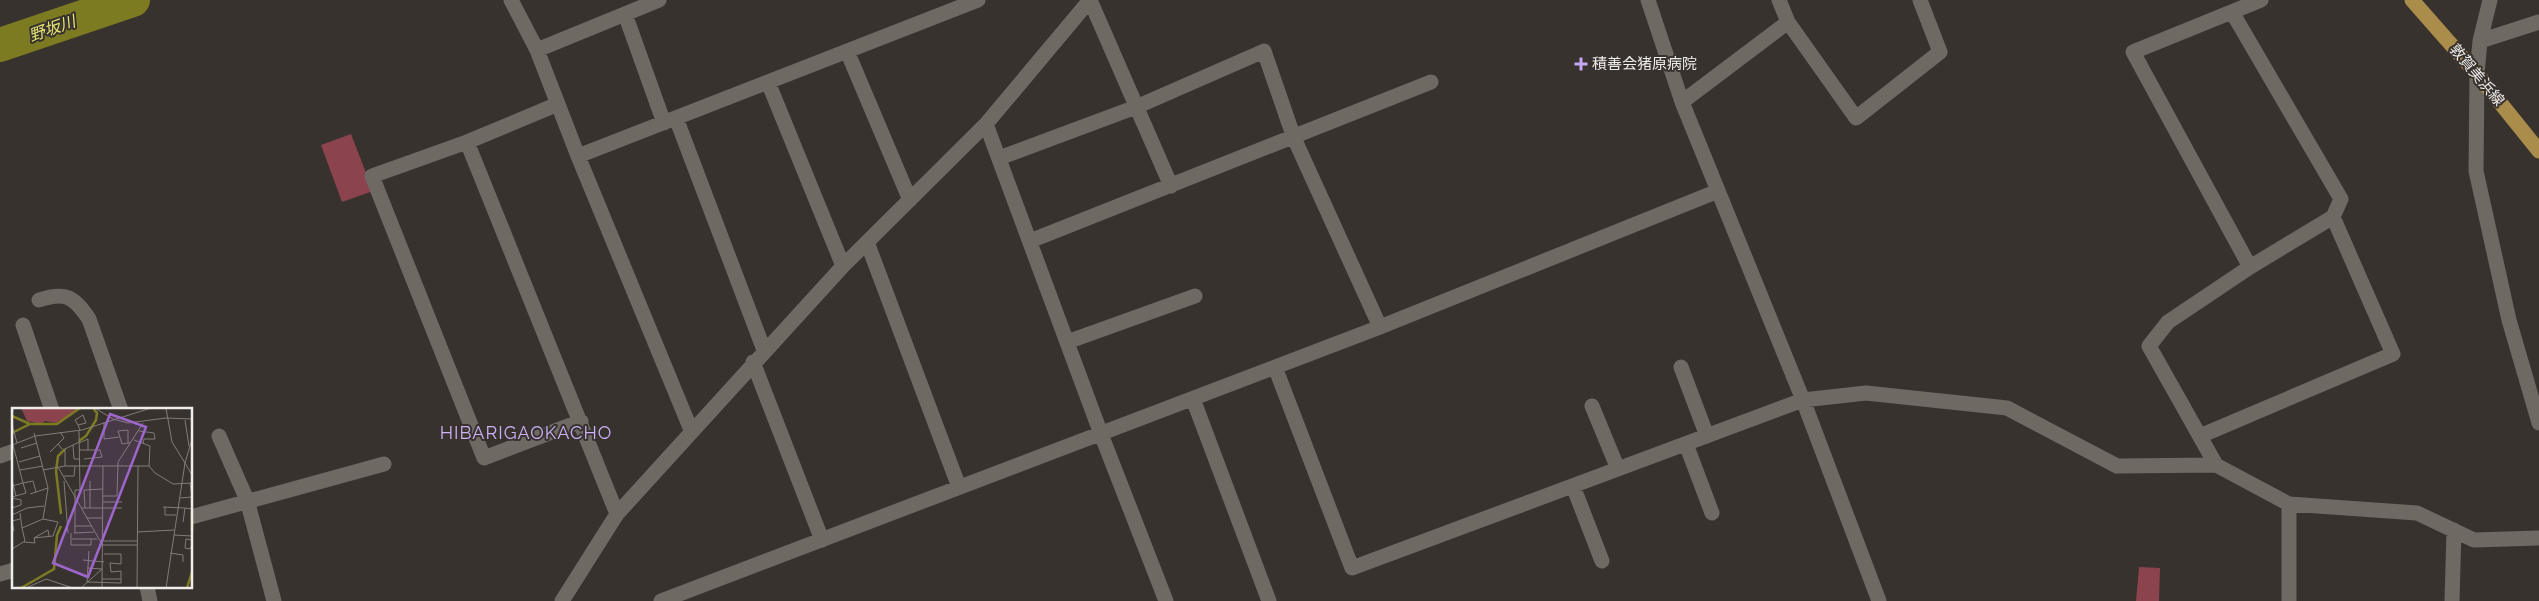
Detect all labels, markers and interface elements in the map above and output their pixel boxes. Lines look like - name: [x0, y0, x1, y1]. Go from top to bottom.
- water label: 野坂川: [26, 11, 80, 45]
- street label: 敦賀美浜線: [2446, 40, 2508, 110]
- place label: 積善会猪原病院: [1592, 55, 1697, 73]
- marker: 積善会猪原病院: [1574, 57, 1588, 71]
- inset map: [12, 408, 192, 588]
- district label: HIBARIGAOKACHO: [440, 422, 612, 443]

